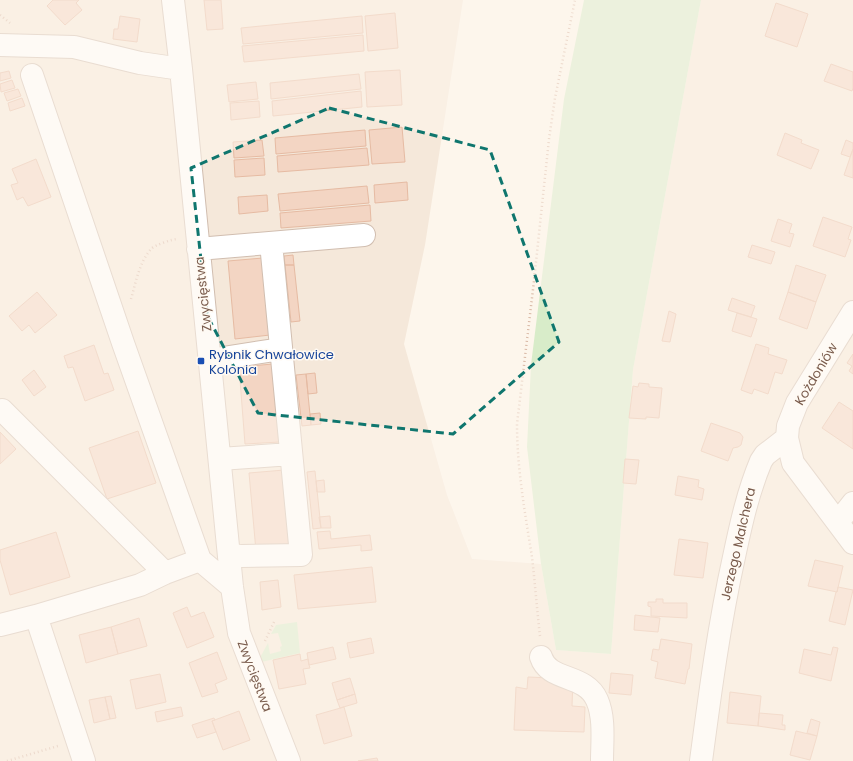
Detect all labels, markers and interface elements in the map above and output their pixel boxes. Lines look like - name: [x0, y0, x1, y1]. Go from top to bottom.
- street label: Zwycięstwa: [190, 256, 216, 332]
- street label: Kożdoniów: [790, 339, 842, 409]
- place label: Rybnik Chwałowice Kolonia: [209, 345, 334, 379]
- marker: Rybnik Chwałowice Kolonia: [196, 356, 206, 366]
- street label: Jerzego Malchera: [716, 486, 760, 602]
- street label: Zwycięstwa: [233, 638, 277, 714]

